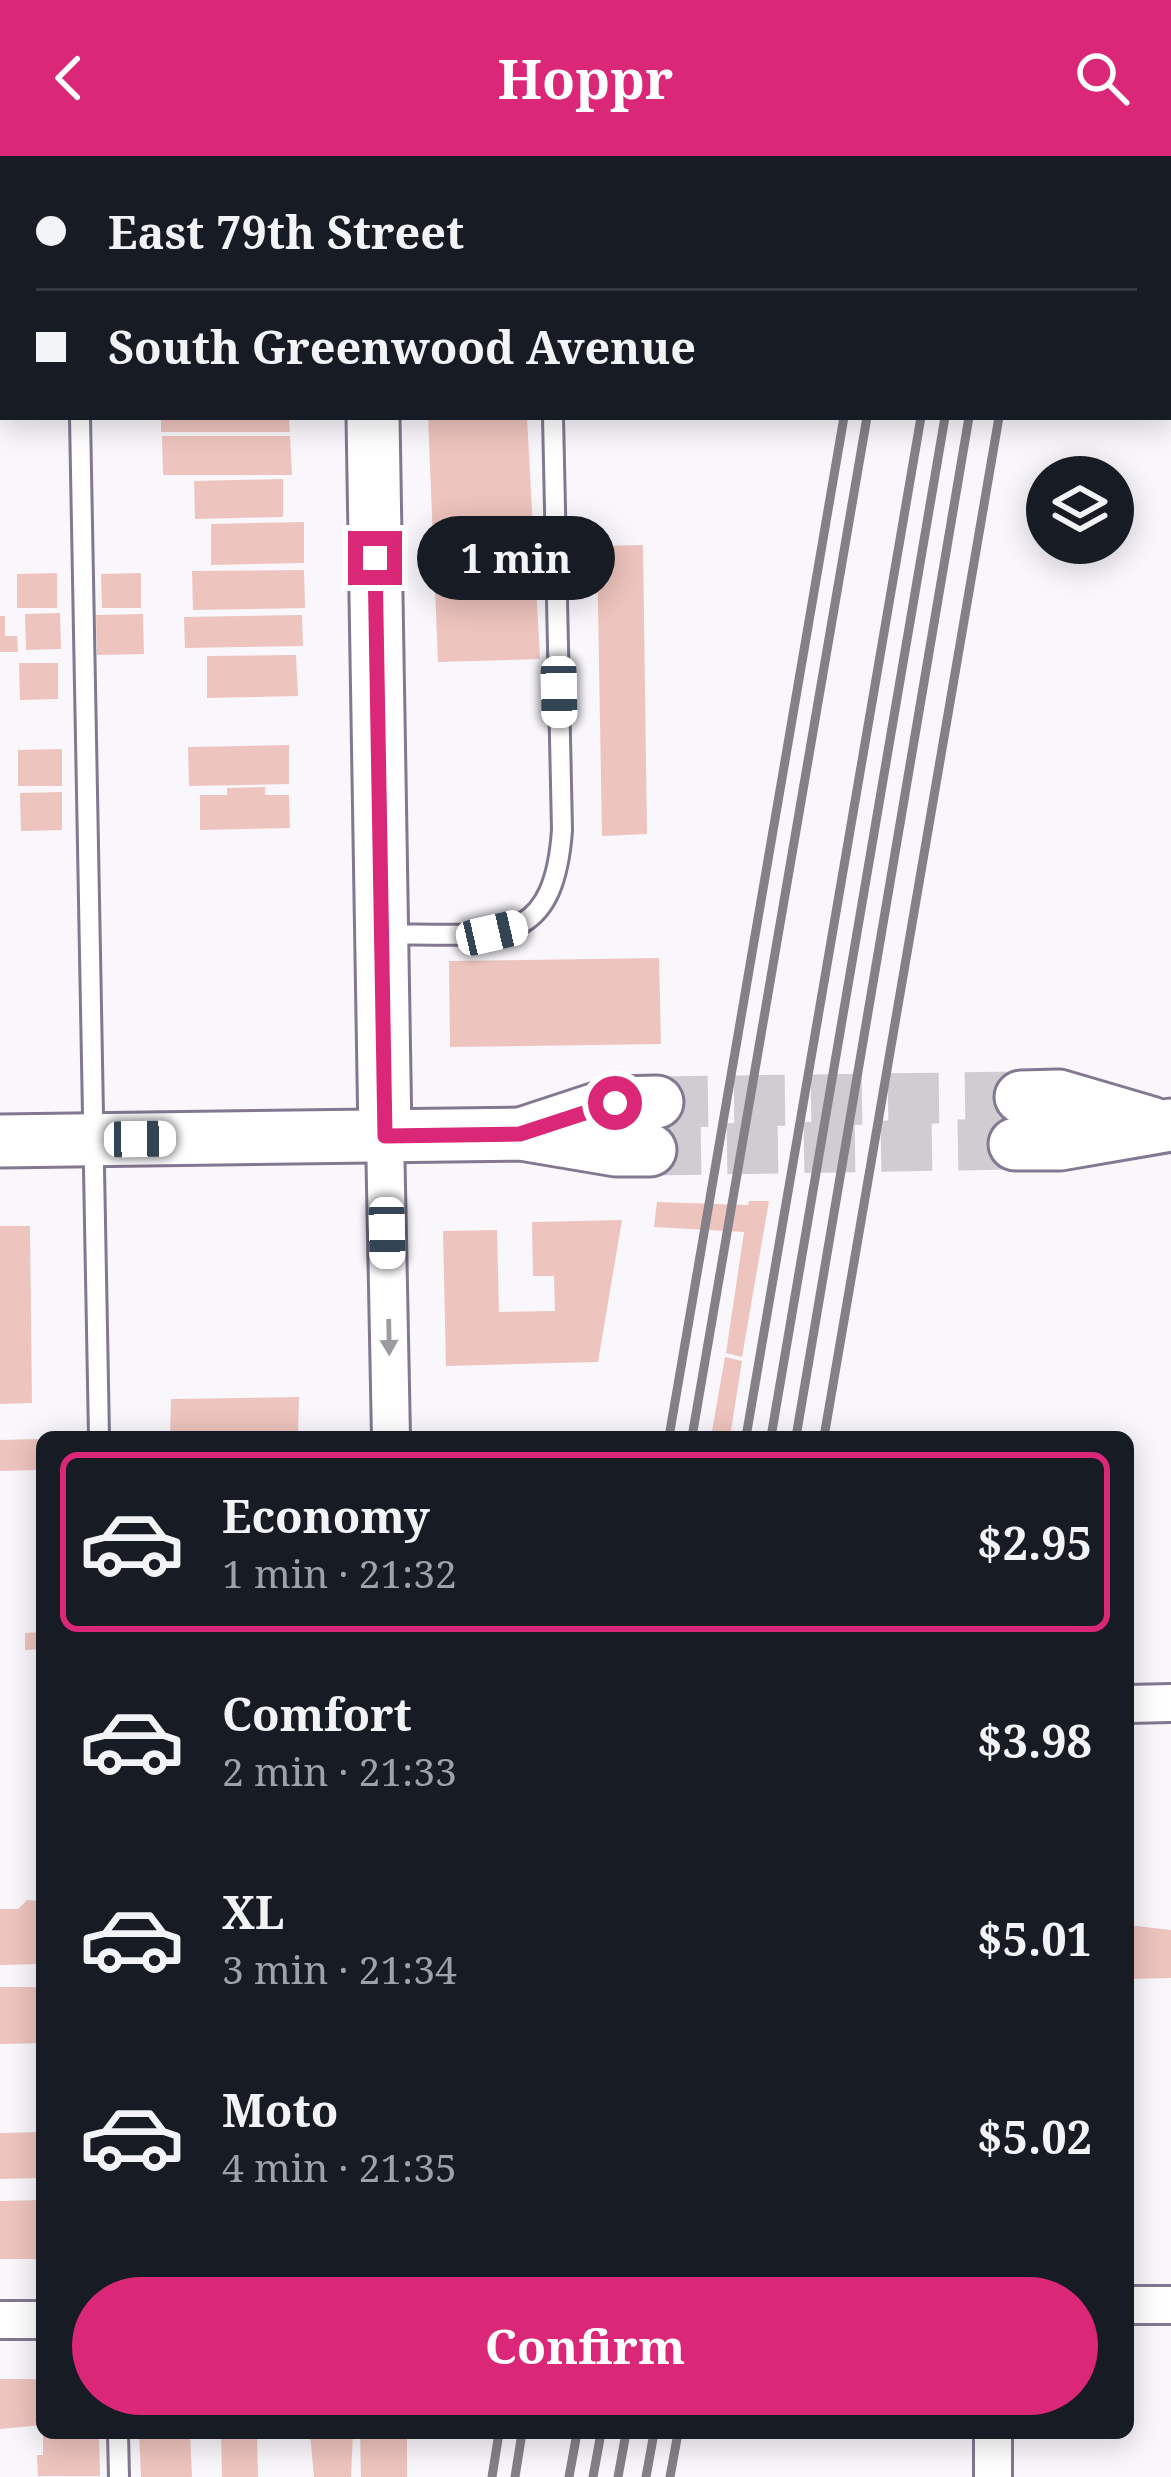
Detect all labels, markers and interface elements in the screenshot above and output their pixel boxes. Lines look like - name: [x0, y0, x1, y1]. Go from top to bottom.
- text: Hoppr: [498, 41, 673, 115]
- icon: back: [36, 45, 102, 111]
- icon: search: [1069, 45, 1135, 111]
- text: East 79th Street: [108, 201, 464, 262]
- text: South Greenwood Avenue: [108, 316, 696, 377]
- map controls: [1026, 456, 1134, 564]
- button: layers: [1026, 456, 1134, 564]
- callout: 1 min: [417, 516, 615, 600]
- route end: [348, 531, 402, 585]
- text: 1 min: [461, 531, 571, 584]
- car: [540, 656, 578, 728]
- car: [453, 907, 531, 959]
- route start: [588, 1076, 642, 1130]
- car: [104, 1120, 176, 1158]
- car: [368, 1197, 406, 1269]
- one-way arrow: [379, 1319, 398, 1357]
- text: Economy: [222, 1485, 430, 1546]
- icon: car: [78, 1488, 186, 1596]
- text: $2.95: [977, 1512, 1092, 1573]
- text: 1 min · 21:32: [222, 1546, 457, 1599]
- text: Comfort: [222, 1683, 412, 1744]
- icon: car: [78, 1686, 186, 1794]
- text: $3.98: [977, 1710, 1092, 1771]
- text: 2 min · 21:33: [222, 1744, 457, 1797]
- text: XL: [222, 1881, 284, 1942]
- icon: car: [78, 1884, 186, 1992]
- text: $5.01: [977, 1908, 1092, 1969]
- text: 3 min · 21:34: [222, 1942, 457, 1995]
- text: Moto: [222, 2079, 338, 2140]
- icon: car: [78, 2082, 186, 2190]
- text: $5.02: [977, 2106, 1092, 2167]
- text: 4 min · 21:35: [222, 2140, 457, 2193]
- button: Confirm: [72, 2277, 1098, 2415]

